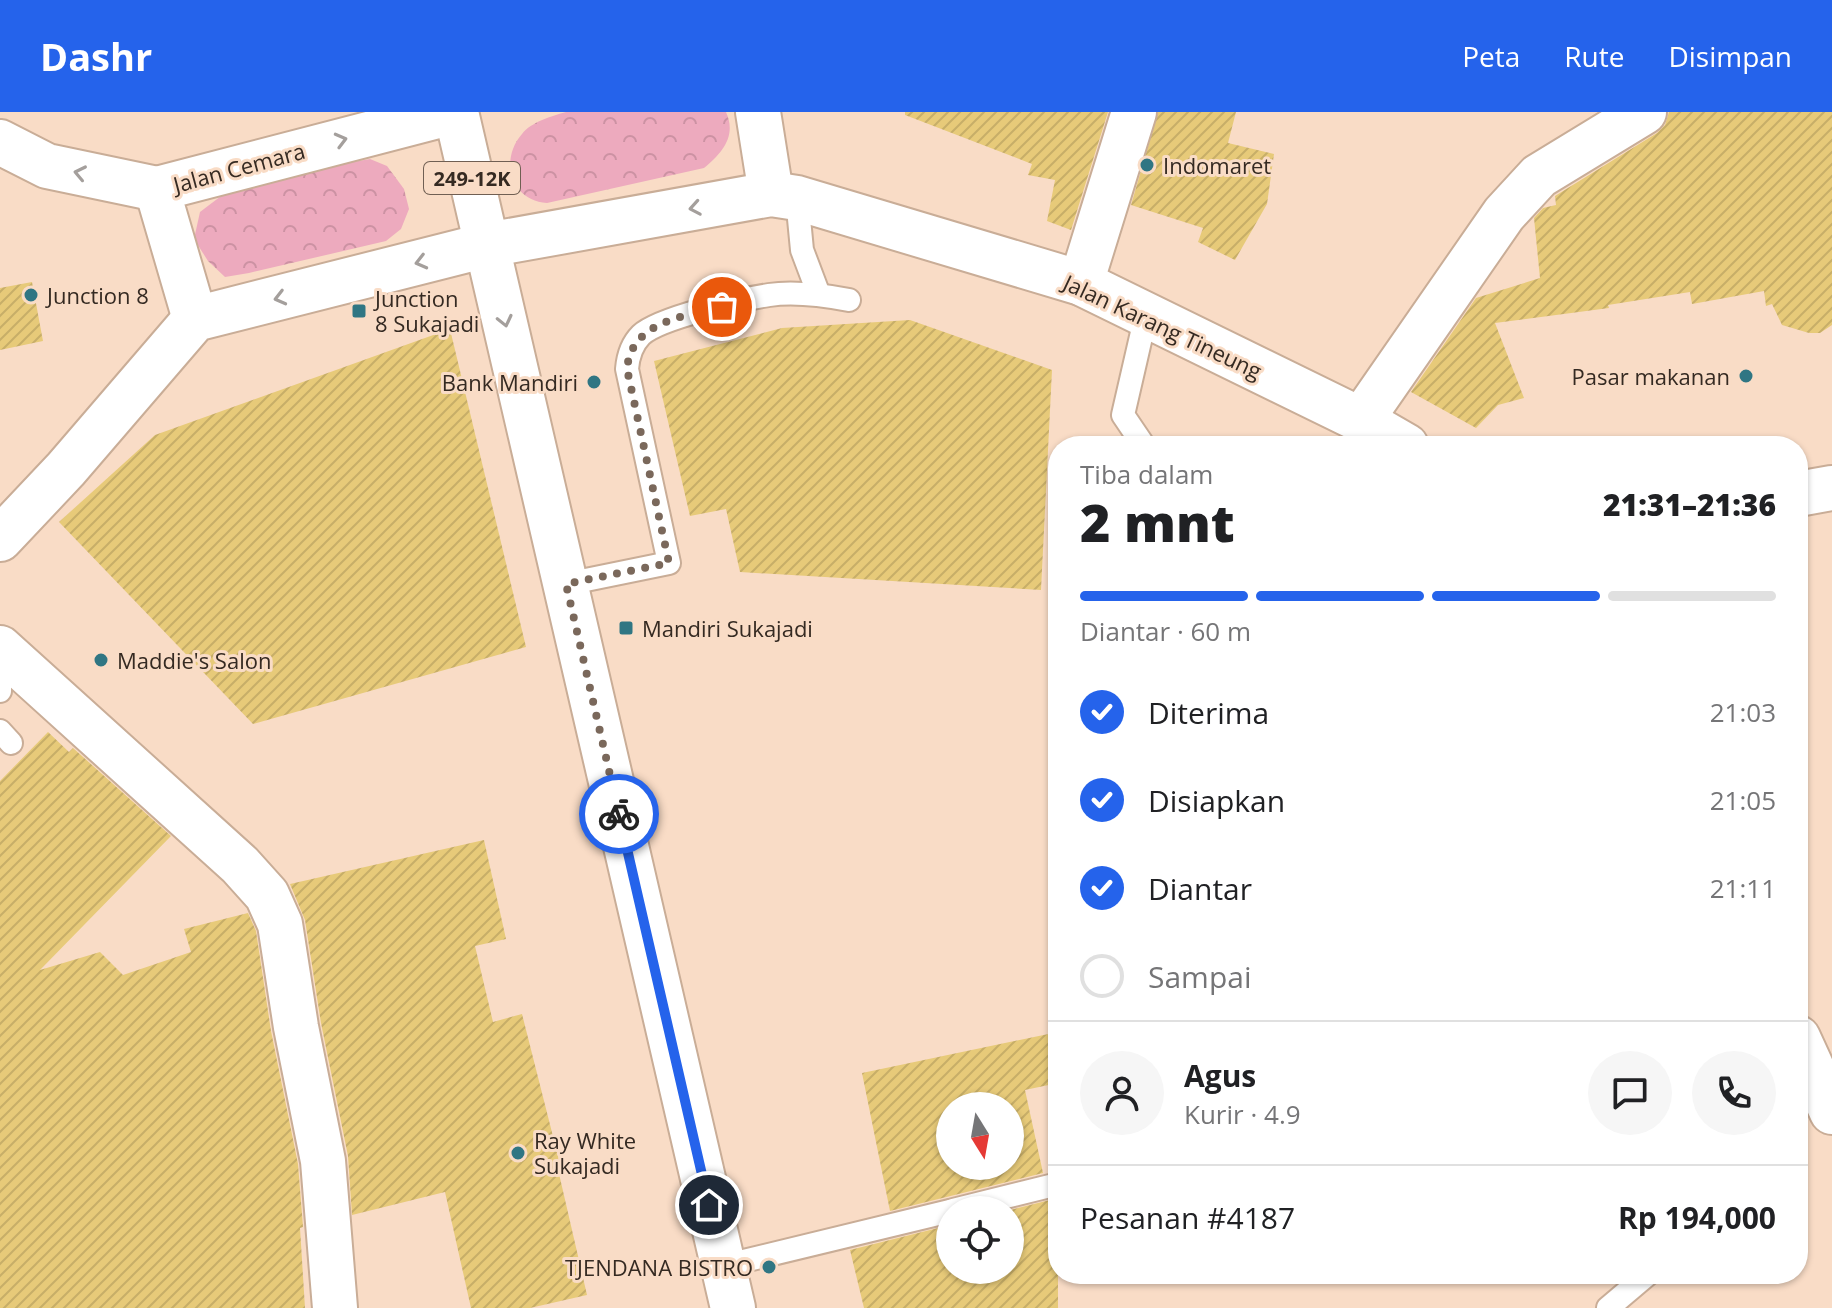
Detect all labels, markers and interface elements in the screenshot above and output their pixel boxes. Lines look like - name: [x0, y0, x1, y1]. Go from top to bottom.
- text: Dashr: [40, 30, 152, 82]
- text: Peta: [1462, 37, 1520, 75]
- text: Rute: [1564, 37, 1624, 75]
- text: Disimpan: [1668, 37, 1792, 75]
- one-way arrow: [333, 133, 347, 149]
- street label: Jalan Cemara: [168, 135, 308, 199]
- place label: Indomaret: [1163, 150, 1271, 180]
- marker: Indomaret: [1138, 156, 1156, 174]
- road number: 249-12K: [424, 162, 520, 194]
- one-way arrow: [74, 165, 88, 182]
- one-way arrow: [688, 198, 701, 215]
- one-way arrow: [415, 252, 429, 269]
- street label: Jalan Karang Tineung: [1057, 266, 1267, 385]
- pin: [688, 273, 756, 341]
- place label: Junction 8: [45, 280, 149, 310]
- place label: Junction 8 Sukajadi: [373, 283, 479, 338]
- icon: bag: [700, 285, 744, 329]
- marker: Junction 8: [22, 286, 40, 304]
- one-way arrow: [273, 288, 287, 305]
- marker: Junction 8 Sukajadi: [350, 302, 368, 320]
- one-way arrow: [495, 313, 512, 327]
- place label: Pasar makanan: [1572, 361, 1730, 391]
- place label: Bank Mandiri: [442, 367, 578, 397]
- marker: Pasar makanan: [1737, 367, 1755, 385]
- marker: Bank Mandiri: [585, 373, 603, 391]
- text: Tiba dalam: [1080, 456, 1213, 492]
- text: 21:31–21:36: [1603, 484, 1776, 525]
- text: 2 mnt: [1080, 486, 1235, 557]
- place label: Mandiri Sukajadi: [642, 613, 813, 643]
- text: Diantar · 60 m: [1080, 613, 1251, 649]
- marker: Mandiri Sukajadi: [617, 619, 635, 637]
- place label: Maddie's Salon: [117, 645, 271, 675]
- marker: Maddie's Salon: [92, 651, 110, 669]
- icon: check: [1080, 690, 1124, 734]
- text: Diterima: [1148, 692, 1269, 733]
- text: 21:03: [1710, 694, 1776, 730]
- courier: [579, 774, 659, 854]
- icon: check: [1080, 778, 1124, 822]
- text: Disiapkan: [1148, 780, 1285, 821]
- text: 21:05: [1710, 782, 1776, 818]
- icon: bike: [597, 792, 641, 836]
- icon: check: [1080, 866, 1124, 910]
- text: Diantar: [1148, 868, 1252, 909]
- text: 21:11: [1710, 870, 1776, 906]
- text: Sampai: [1148, 956, 1252, 997]
- button: person: [1080, 1051, 1164, 1135]
- button: chat: [1588, 1051, 1672, 1135]
- button: phone: [1692, 1051, 1776, 1135]
- text: Agus: [1184, 1055, 1256, 1096]
- north arrow: [936, 1092, 1024, 1180]
- map controls: [936, 1092, 1024, 1284]
- text: Kurir · 4.9: [1184, 1096, 1301, 1132]
- place label: Ray White Sukajadi: [534, 1125, 636, 1180]
- marker: Ray White Sukajadi: [509, 1144, 527, 1162]
- pin: [675, 1171, 743, 1239]
- icon: home: [687, 1183, 731, 1227]
- button: locate: [936, 1196, 1024, 1284]
- text: Pesanan #4187: [1080, 1197, 1295, 1238]
- text: Rp 194,000: [1618, 1197, 1776, 1238]
- place label: TJENDANA BISTRO: [565, 1252, 753, 1282]
- marker: TJENDANA BISTRO: [760, 1258, 778, 1276]

